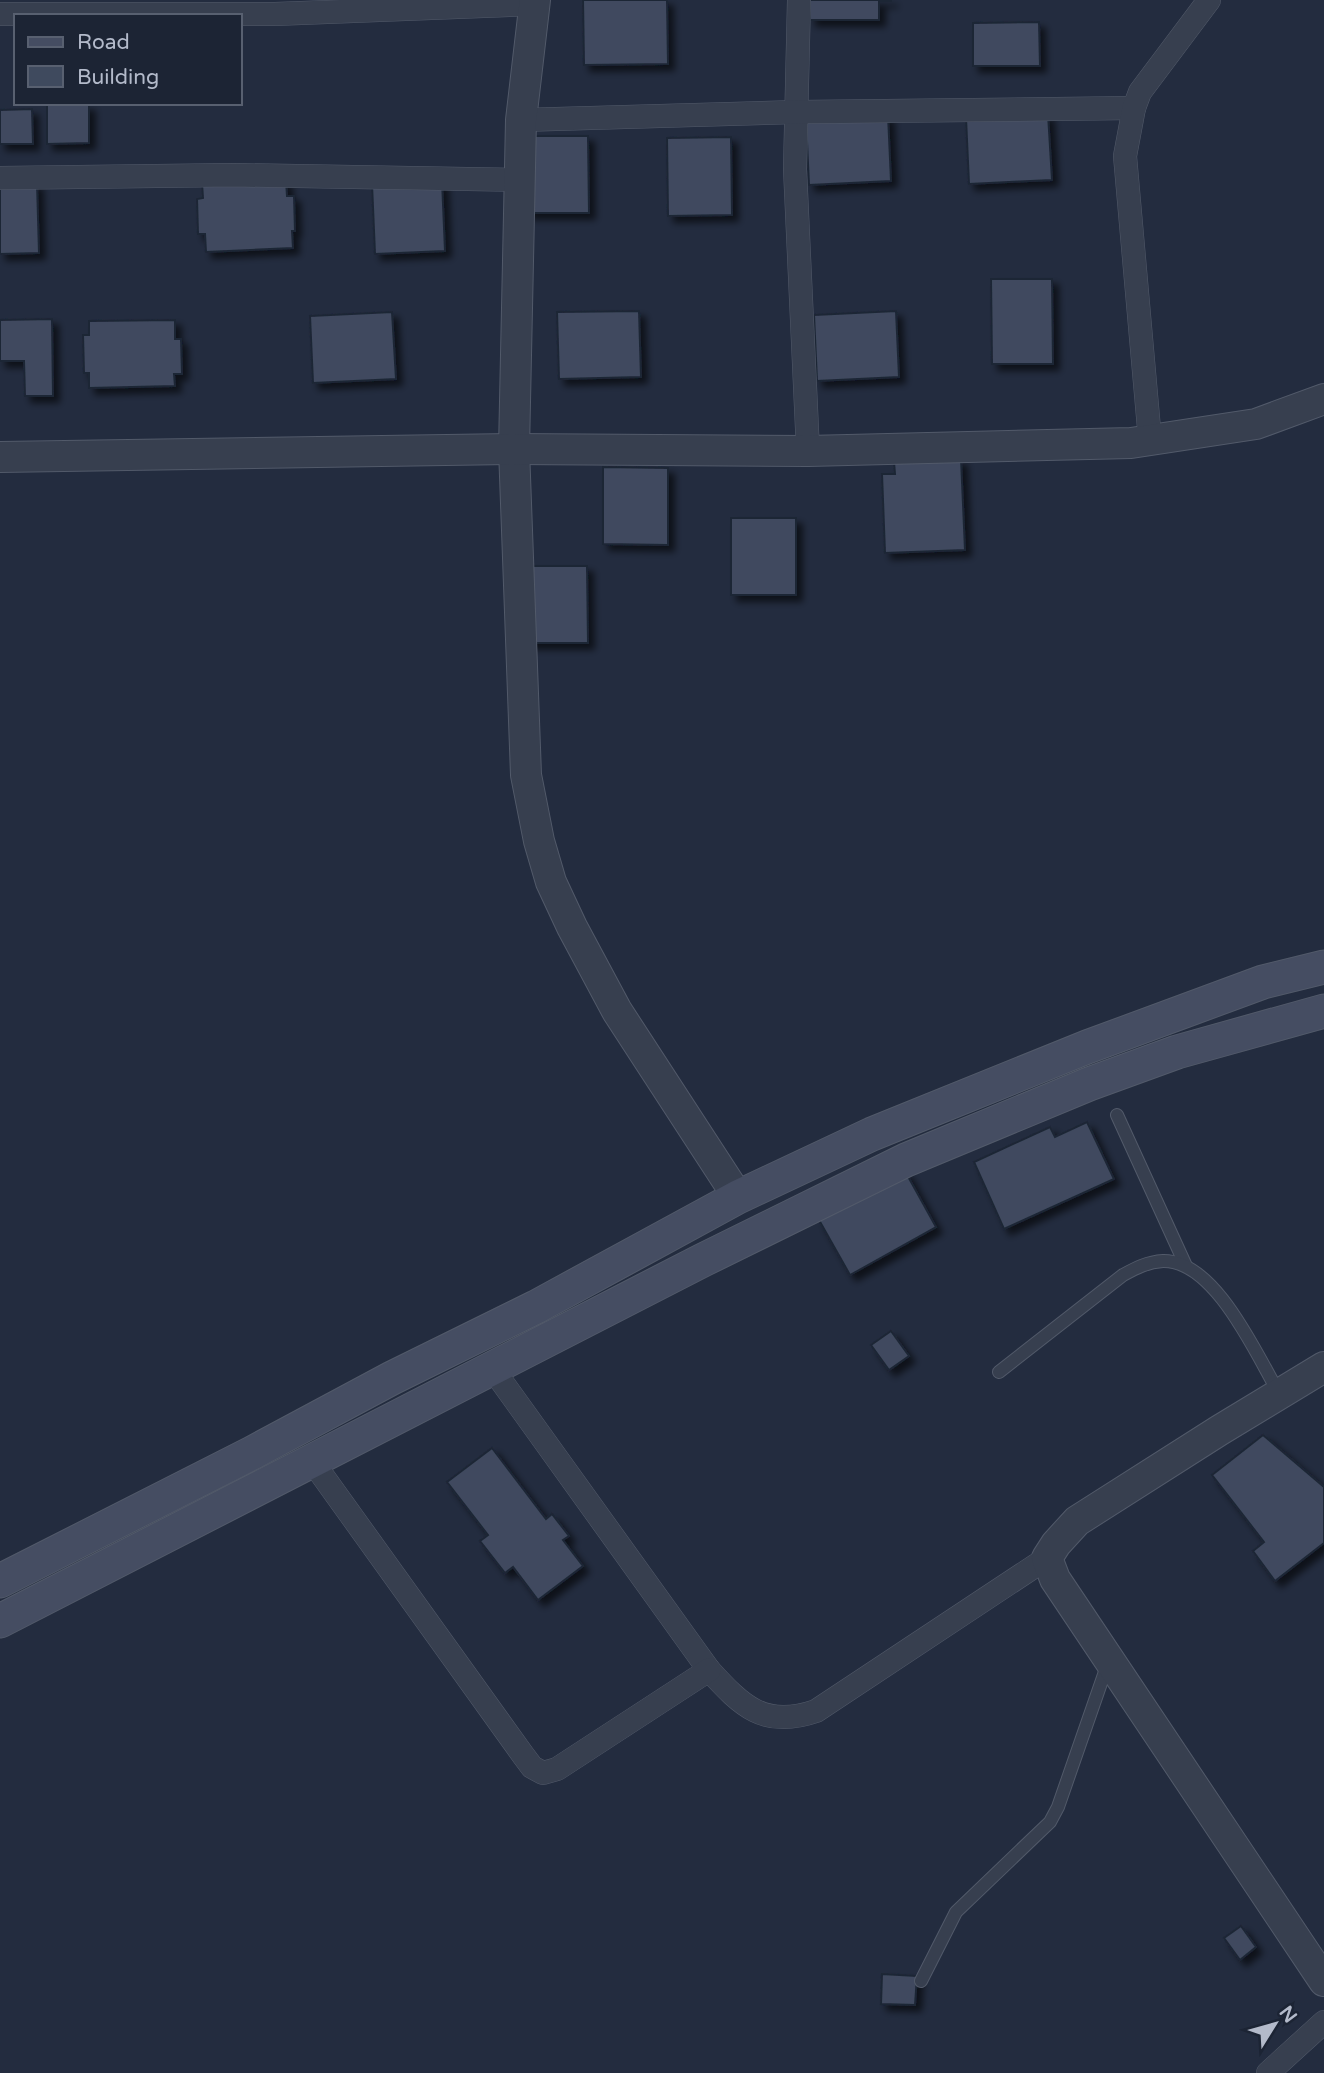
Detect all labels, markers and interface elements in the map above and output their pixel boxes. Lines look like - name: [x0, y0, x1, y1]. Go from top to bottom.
- legend: [14, 14, 242, 105]
- text: Road: [77, 30, 130, 55]
- text: Building: [77, 65, 159, 90]
- north arrow: [1240, 1989, 1310, 2059]
- text: N: [1274, 2002, 1301, 2027]

